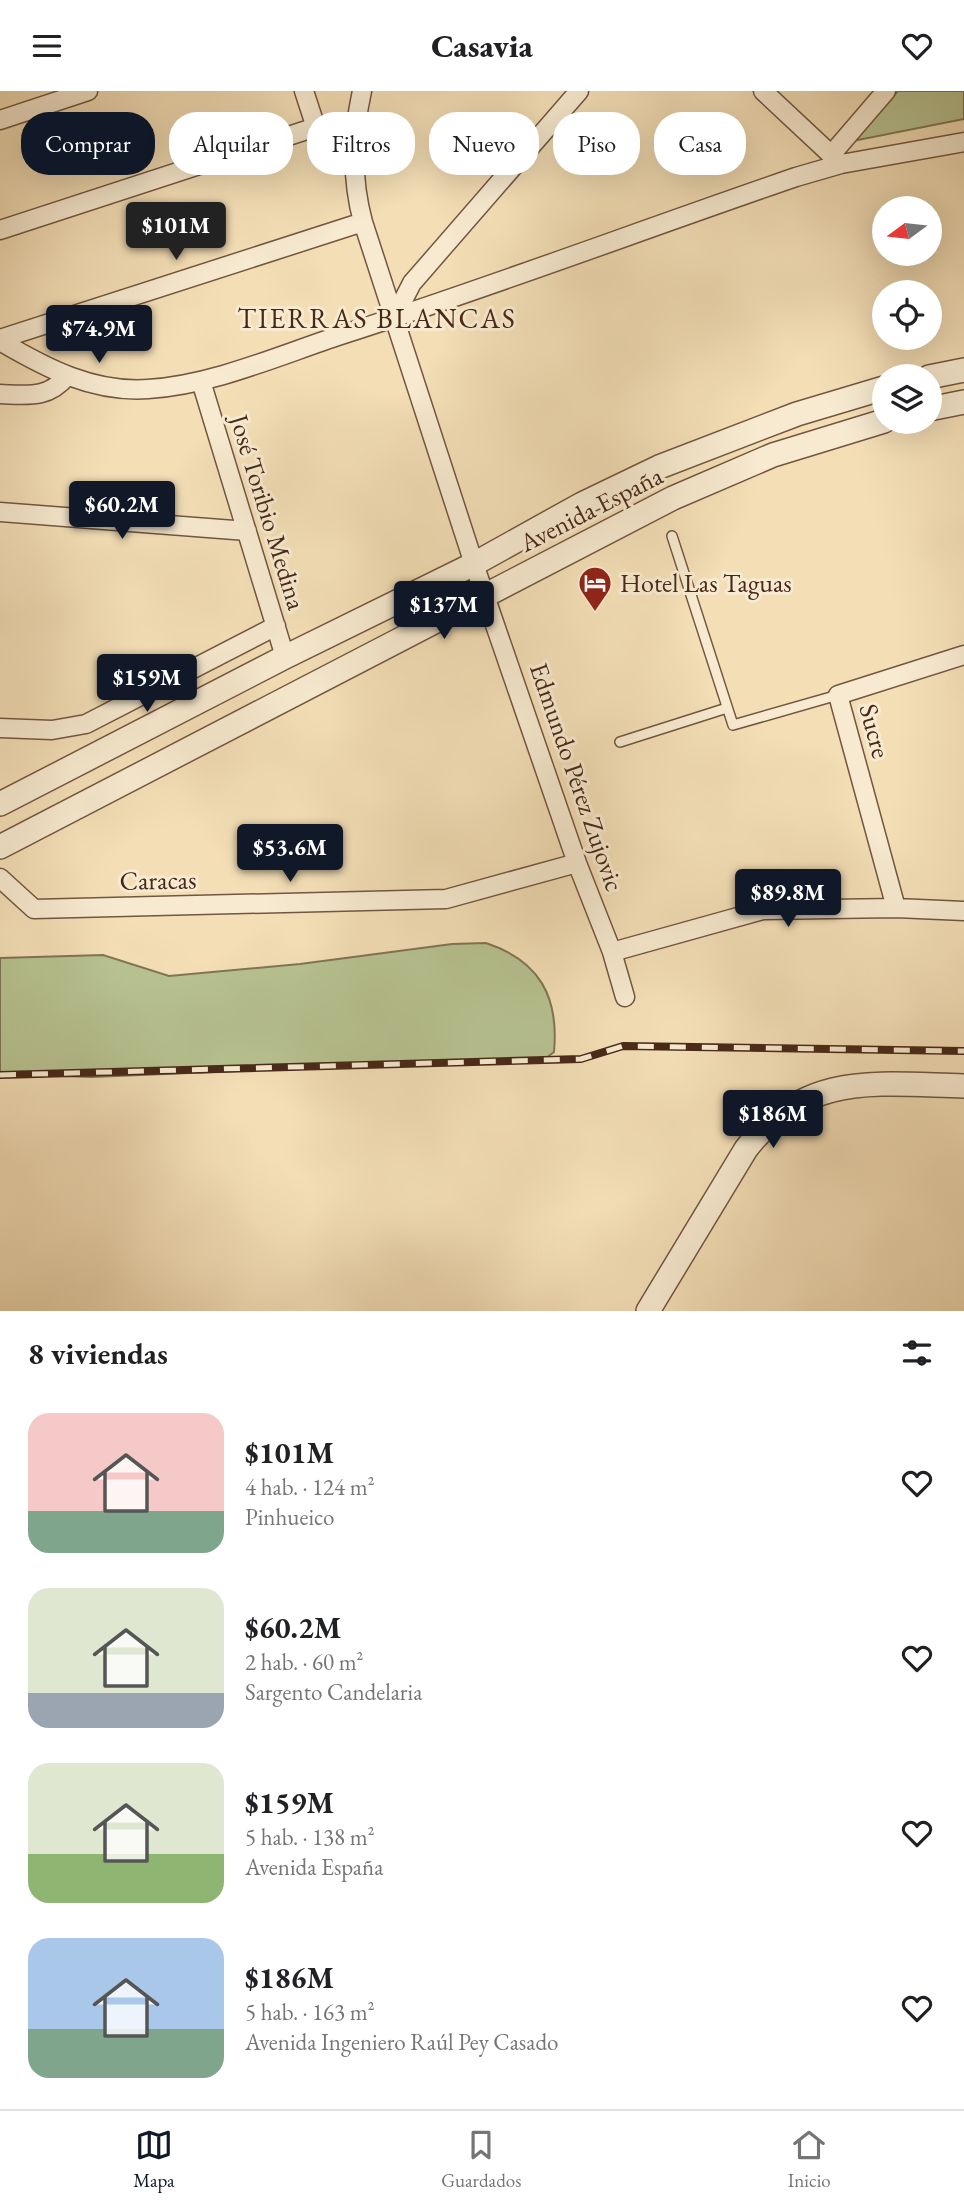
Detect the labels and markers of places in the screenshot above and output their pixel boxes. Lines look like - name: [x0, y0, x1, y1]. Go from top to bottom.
- pin: $101M: [127, 202, 225, 262]
- pin: $74.9M: [42, 306, 156, 365]
- pin: $60.2M: [65, 482, 179, 541]
- hotel icon: Hotel Las Taguas: [576, 564, 614, 613]
- place label: Hotel Las Taguas: [620, 566, 792, 600]
- pin: $137M: [395, 581, 493, 641]
- pin: $159M: [98, 655, 196, 714]
- pin: $53.6M: [233, 825, 347, 884]
- pin: $89.8M: [731, 869, 845, 929]
- pin: $186M: [724, 1091, 822, 1150]

